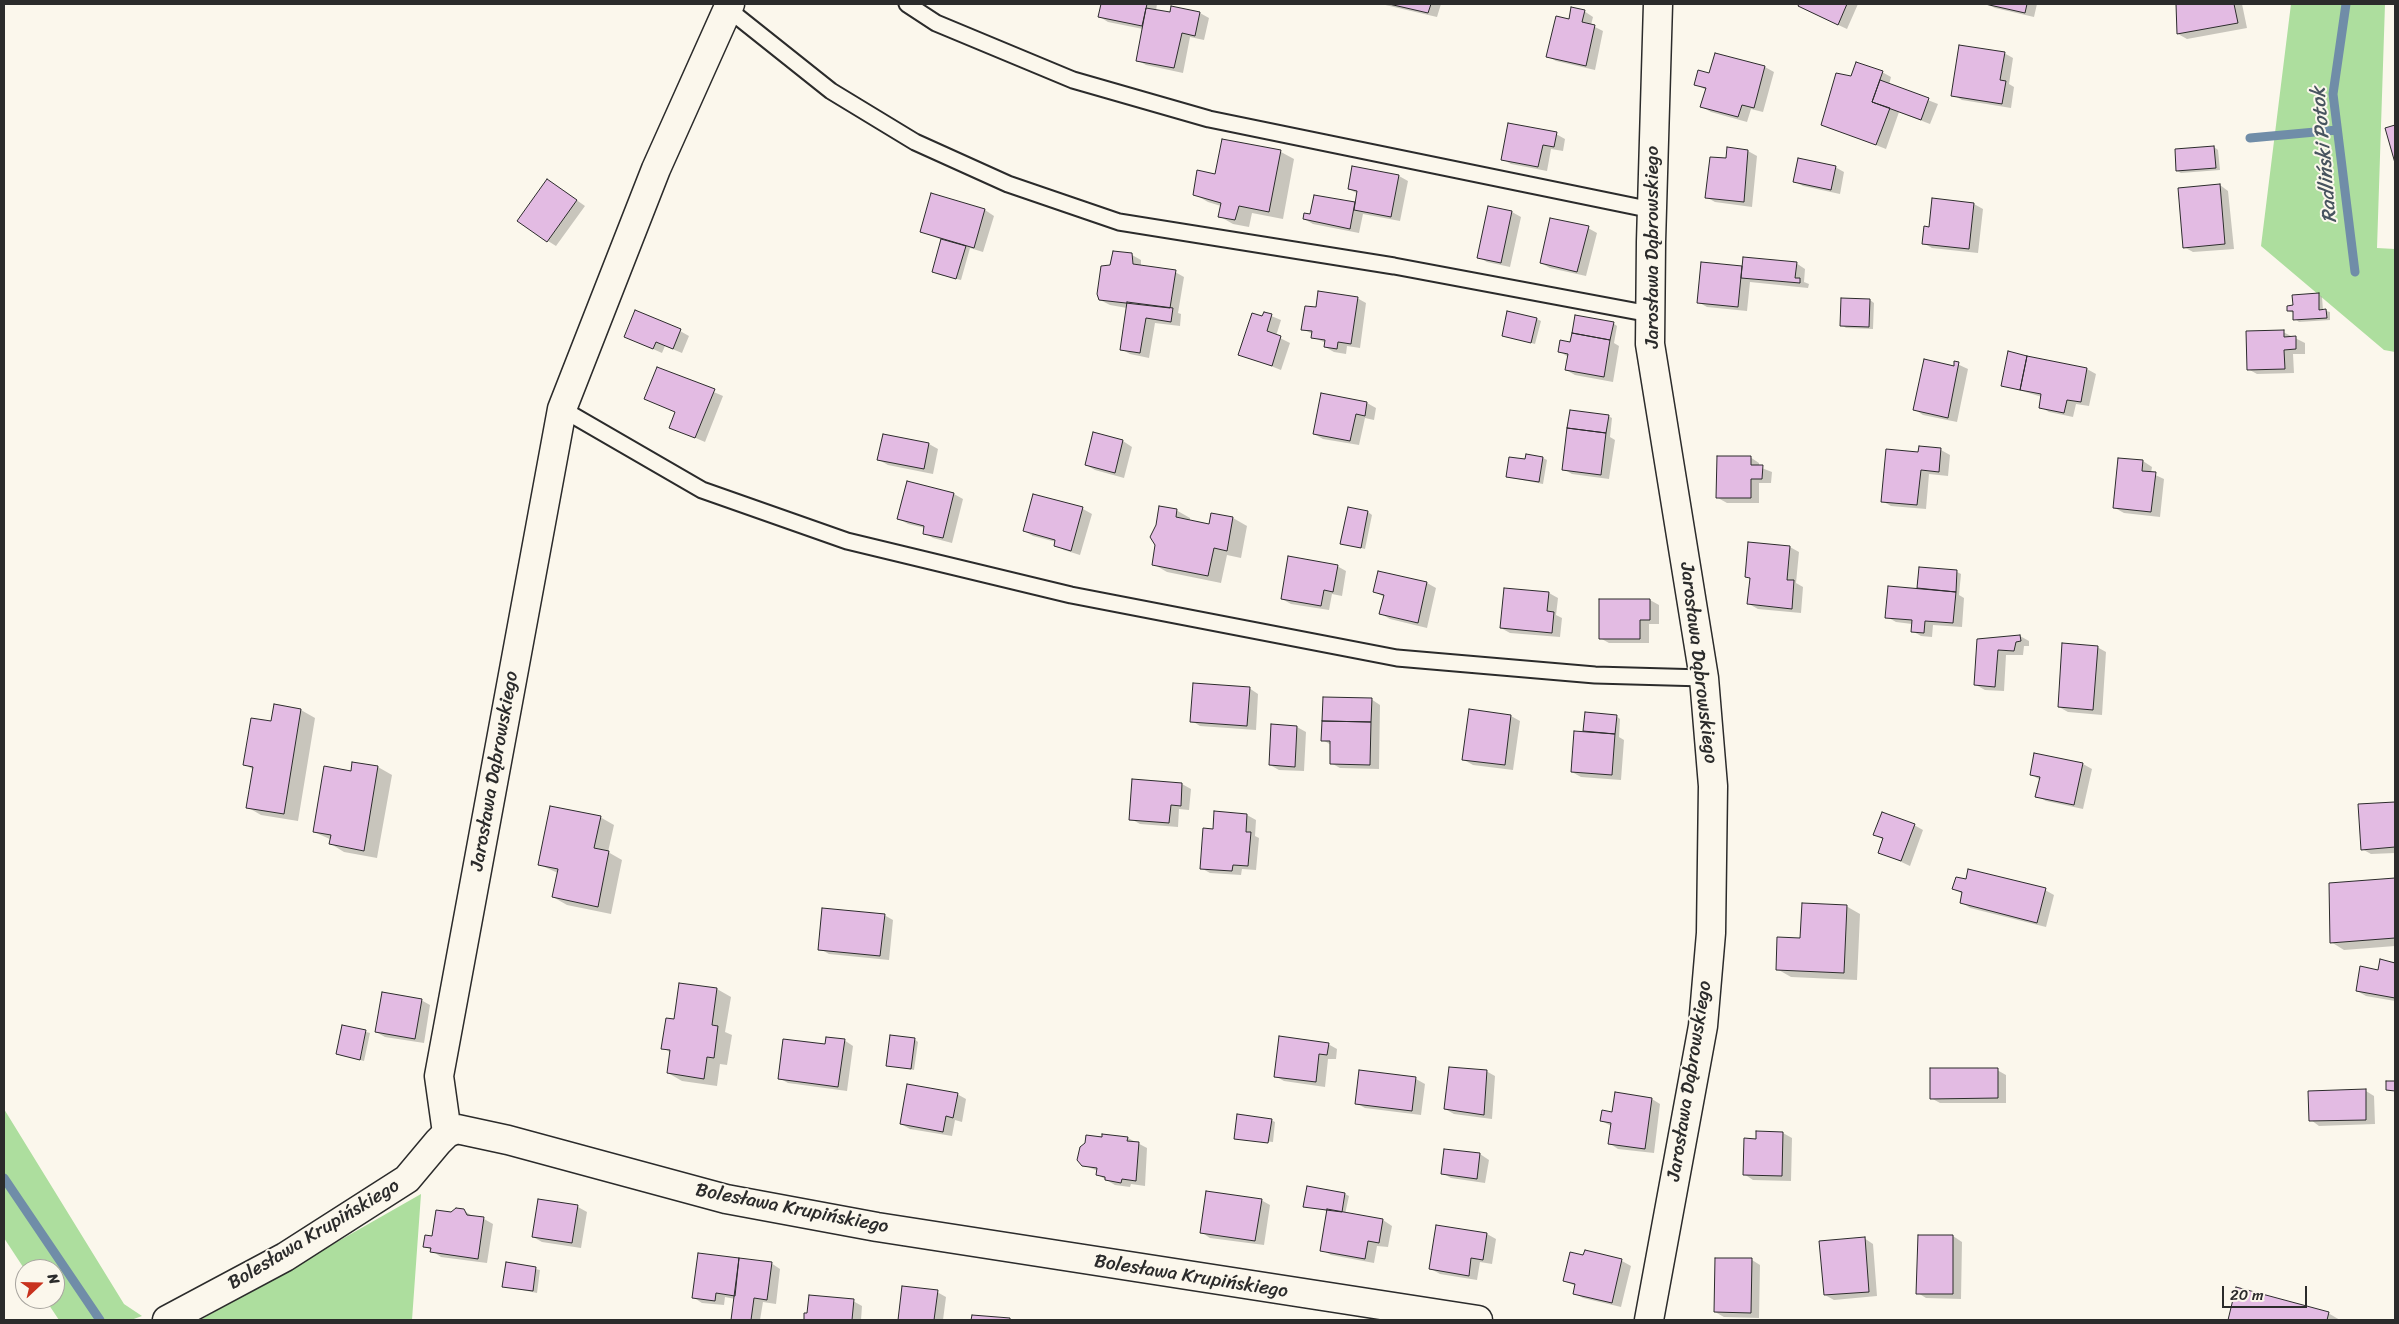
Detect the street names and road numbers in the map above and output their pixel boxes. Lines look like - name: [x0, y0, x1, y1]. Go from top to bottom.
- street label: Jarosława Dąbrowskiego: [1642, 146, 1664, 348]
- street label: Jarosława Dąbrowskiego: [1674, 561, 1722, 765]
- street label: Jarosława Dąbrowskiego: [466, 669, 524, 873]
- street label: Jarosława Dąbrowskiego: [1663, 979, 1717, 1183]
- street label: Bolesława Krupińskiego: [224, 1175, 404, 1295]
- street label: Bolesława Krupińskiego: [694, 1179, 890, 1239]
- street label: Bolesława Krupińskiego: [1092, 1250, 1290, 1304]

